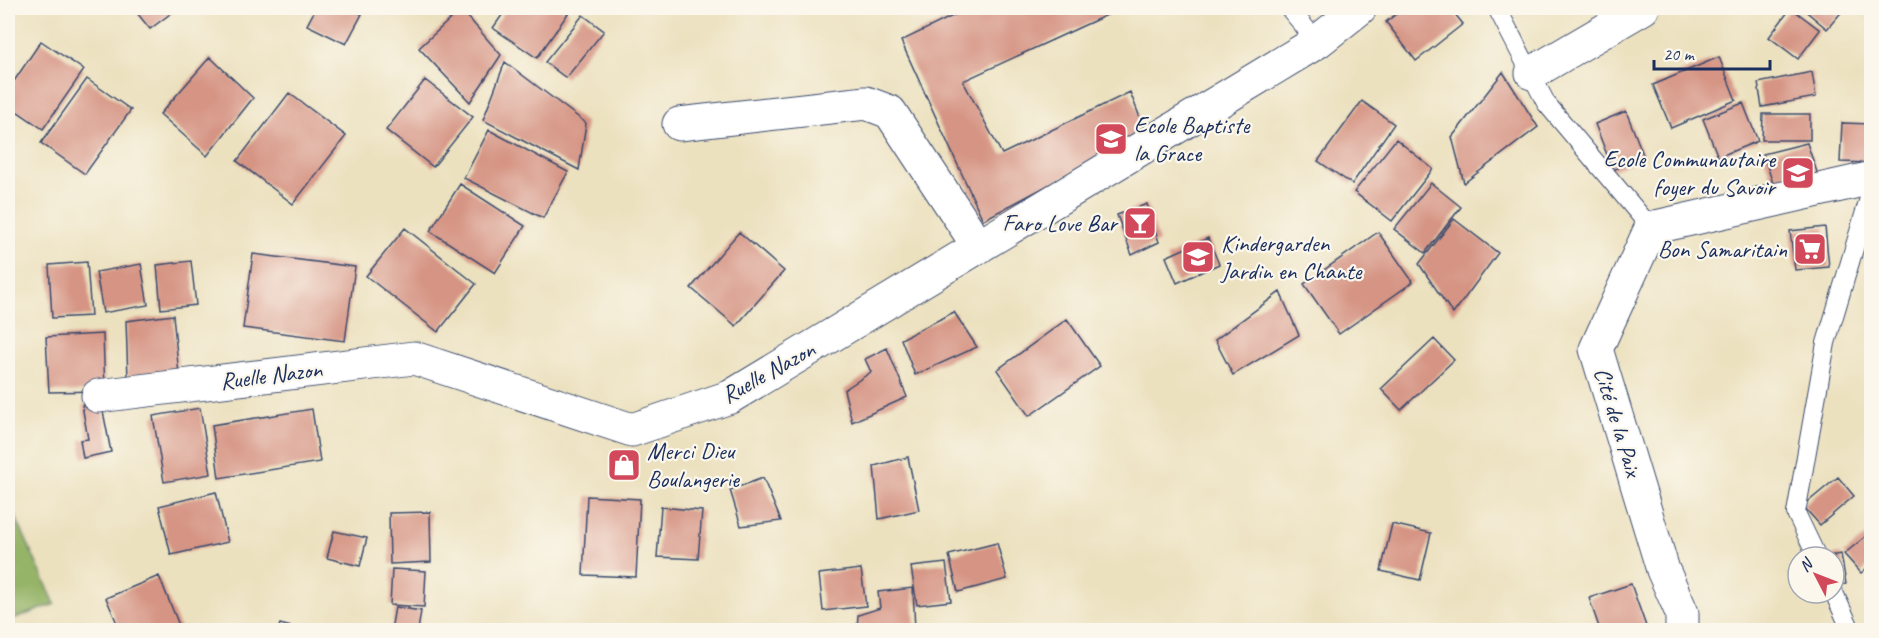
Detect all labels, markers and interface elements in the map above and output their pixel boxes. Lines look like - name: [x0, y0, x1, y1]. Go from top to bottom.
- scale bar: [1654, 33, 1770, 71]
- text: 20 m: [1663, 43, 1696, 65]
- place label: Ecole Baptiste la Grace: [1134, 110, 1251, 168]
- school or university icon: Ecole Baptiste la Grace: [1093, 121, 1129, 157]
- place label: Ecole Communautaire foyer du Savoir: [1603, 144, 1777, 202]
- school or university icon: Ecole Communautaire foyer du Savoir: [1780, 155, 1816, 191]
- bar icon: Faro Love Bar: [1122, 205, 1158, 241]
- place label: Faro Love Bar: [1003, 208, 1119, 238]
- place label: Kindergarden Jardin en Chante: [1220, 228, 1364, 286]
- supermarket icon: Bon Samaritain: [1792, 231, 1828, 267]
- place label: Bon Samaritain: [1658, 234, 1787, 264]
- school or university icon: Kindergarden Jardin en Chante: [1180, 239, 1216, 275]
- street label: Ruelle Nazon: [716, 334, 821, 410]
- street label: Ruelle Nazon: [218, 354, 325, 396]
- street label: Cité de la Paix: [1587, 364, 1649, 482]
- place label: Merci Dieu Boulangerie: [647, 436, 741, 494]
- shop icon: Merci Dieu Boulangerie: [606, 447, 642, 483]
- north arrow: [1786, 545, 1846, 605]
- text: N: [1795, 553, 1818, 576]

